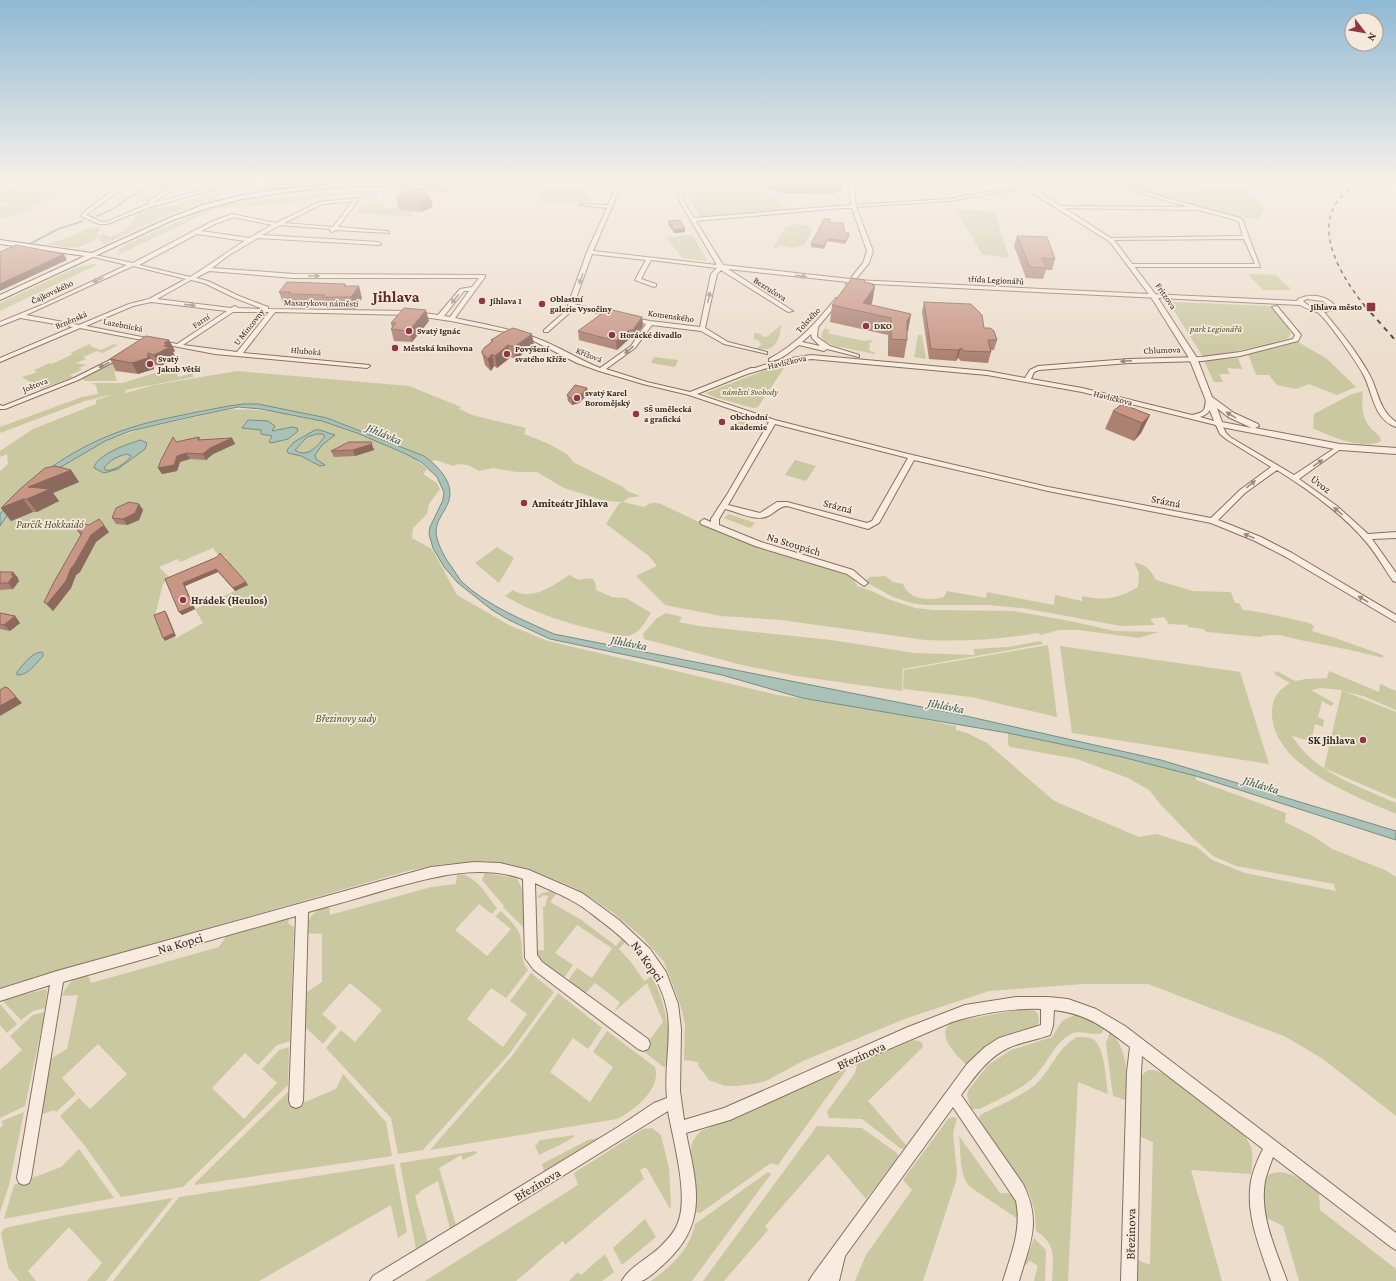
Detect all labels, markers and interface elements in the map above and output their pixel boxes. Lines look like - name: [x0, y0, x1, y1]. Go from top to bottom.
- north arrow: [1344, 12, 1384, 52]
- text: N: [1365, 31, 1380, 44]
- one-way arrow: [308, 273, 321, 279]
- one-way arrow: [577, 273, 583, 285]
- one-way arrow: [795, 273, 807, 279]
- street label: třída Legionářů: [968, 274, 1024, 286]
- street label: Bezručova: [752, 275, 788, 303]
- one-way arrow: [92, 277, 103, 283]
- street label: Čajkovského: [29, 278, 76, 307]
- street label: Fritzova: [1154, 281, 1178, 311]
- district label: Jihlava: [371, 288, 420, 305]
- one-way arrow: [707, 291, 713, 303]
- one-way arrow: [451, 294, 459, 304]
- place label: Oblastní galerie Vysočiny: [550, 294, 612, 314]
- marker: Jihlava 1: [477, 296, 487, 306]
- place label: Jihlava 1: [489, 296, 522, 306]
- street label: Masarykovo náměstí: [284, 297, 359, 309]
- marker: Oblastní galerie Vysočiny: [537, 299, 547, 309]
- marker: Jihlava město: [1365, 301, 1377, 313]
- one-way arrow: [184, 302, 196, 308]
- place label: Jihlava město: [1310, 302, 1362, 312]
- street label: Tolstého: [794, 305, 823, 335]
- street label: U Mincovny: [232, 306, 267, 347]
- street label: Komenského: [647, 308, 695, 324]
- street label: Brněnská: [54, 309, 88, 331]
- street label: Farní: [190, 311, 212, 330]
- street label: Lazebnická: [102, 316, 144, 334]
- marker: DKO: [861, 321, 871, 331]
- place label: DKO: [874, 321, 892, 331]
- park label: park Legionářů: [1189, 324, 1242, 334]
- marker: Svatý Ignác: [404, 326, 414, 336]
- place label: Svatý Ignác: [417, 326, 460, 336]
- marker: Horácké divadlo: [607, 330, 617, 340]
- place label: Horácké divadlo: [620, 330, 682, 340]
- marker: Městská knihovna: [390, 343, 400, 353]
- place label: Městská knihovna: [403, 343, 474, 353]
- place label: Povýšení svatého Kříže: [515, 344, 566, 364]
- street label: Chlumova: [1143, 344, 1181, 356]
- street label: Hluboká: [290, 345, 322, 357]
- street label: Křížová: [574, 345, 604, 365]
- one-way arrow: [624, 345, 634, 355]
- marker: Povýšení svatého Kříže: [502, 349, 512, 359]
- street label: Havlíčkova: [767, 353, 807, 371]
- place label: Svatý Jakub Větší: [157, 354, 201, 374]
- one-way arrow: [1120, 357, 1132, 364]
- marker: Svatý Jakub Větší: [145, 359, 155, 369]
- one-way arrow: [98, 362, 110, 368]
- street label: Joštova: [20, 375, 49, 395]
- park label: náměstí Svobody: [722, 387, 778, 397]
- place label: svatý Karel Boromějský: [585, 388, 631, 409]
- street label: Havlíčkova: [1093, 388, 1133, 408]
- marker: svatý Karel Boromějský: [572, 393, 582, 403]
- place label: SŠ umělecká a grafická: [644, 404, 692, 424]
- marker: SŠ umělecká a grafická: [631, 409, 641, 419]
- one-way arrow: [1225, 411, 1237, 418]
- place label: Obchodní akademie: [730, 412, 768, 432]
- marker: Obchodní akademie: [717, 417, 727, 427]
- water label: Jihlávka: [362, 420, 404, 448]
- one-way arrow: [1313, 459, 1323, 467]
- street label: Úvoz: [1309, 473, 1334, 496]
- one-way arrow: [1246, 480, 1256, 489]
- street label: Srázná: [1150, 492, 1182, 510]
- street label: Srázná: [822, 496, 854, 516]
- place label: Amiteátr Jihlava: [531, 497, 609, 509]
- marker: Amiteátr Jihlava: [519, 498, 529, 508]
- one-way arrow: [1333, 507, 1343, 516]
- park label: Parčík Hokkaidó: [16, 518, 84, 530]
- street label: Na Stoupách: [765, 530, 822, 559]
- one-way arrow: [1243, 532, 1255, 538]
- place label: Hrádek (Heulos): [191, 594, 268, 607]
- marker: Hrádek (Heulos): [178, 595, 188, 605]
- one-way arrow: [1358, 595, 1368, 603]
- water label: Jihlávka: [608, 632, 649, 653]
- water label: Jihlávka: [925, 695, 966, 716]
- park label: Březinovy sady: [316, 712, 377, 725]
- place label: SK Jihlava: [1308, 734, 1356, 746]
- marker: SK Jihlava: [1358, 735, 1368, 745]
- water label: Jihlávka: [1239, 772, 1281, 797]
- street label: Na Kopci: [156, 930, 205, 957]
- street label: Na Kopci: [628, 938, 667, 985]
- street label: Březinova: [835, 1038, 888, 1073]
- street label: Březinova: [511, 1165, 563, 1204]
- street label: Březinova: [1123, 1208, 1138, 1260]

